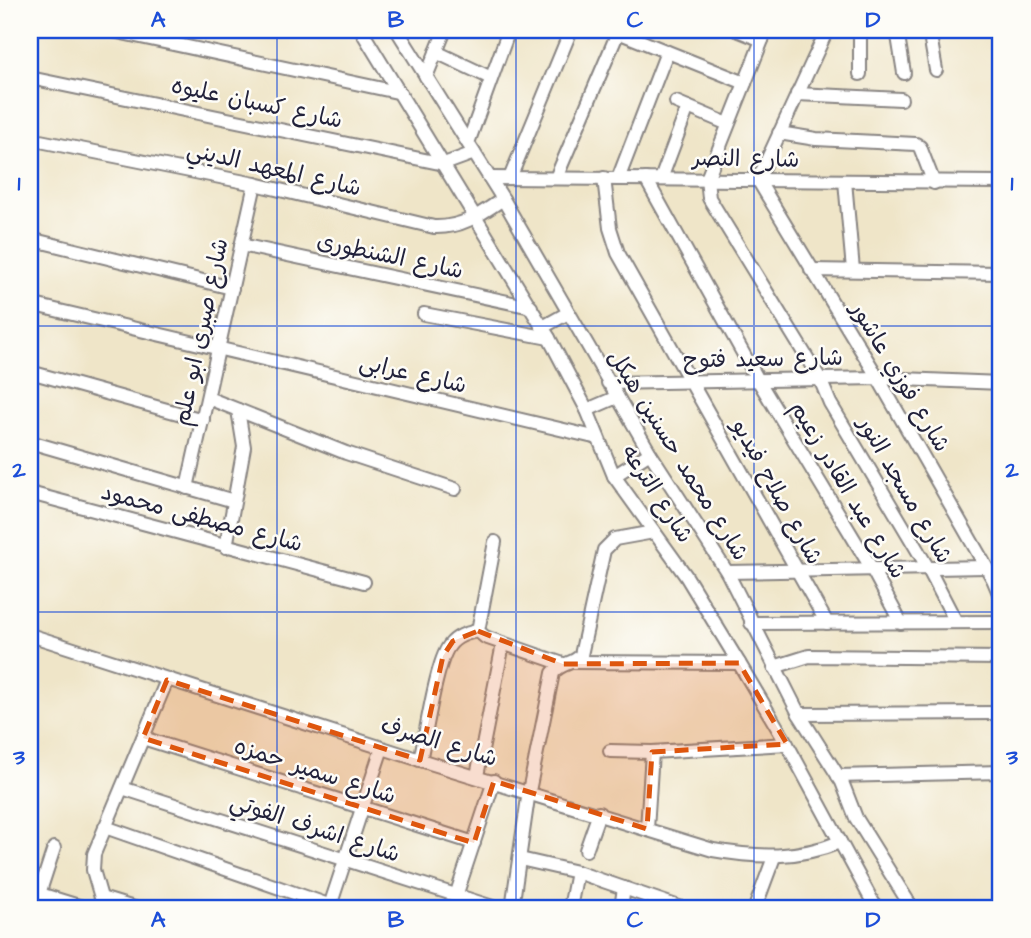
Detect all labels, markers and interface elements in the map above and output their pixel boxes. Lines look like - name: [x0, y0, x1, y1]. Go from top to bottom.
- text: A: [151, 4, 166, 36]
- text: B: [388, 4, 405, 36]
- text: C: [627, 4, 644, 36]
- text: D: [866, 4, 881, 36]
- street label: شارع كسبان عليوه: [168, 69, 346, 137]
- street label: شارع المعهد الديني: [183, 133, 364, 208]
- street label: شارع النصر: [690, 142, 800, 176]
- text: 1: [18, 167, 21, 199]
- text: 1: [1011, 167, 1014, 199]
- street label: شارع الشنطورى: [314, 225, 466, 287]
- street label: شارع صبرى ابو علم: [165, 235, 237, 429]
- street label: شارع فوزي عاشور: [841, 294, 958, 458]
- street label: شارع سعيد فتوح: [683, 342, 843, 376]
- street label: شارع محمد حسنين هيكل: [600, 343, 756, 567]
- street label: شارع عرابى: [356, 346, 470, 402]
- street label: شارع عبد القادر زعيم: [781, 395, 914, 585]
- street label: شارع مسجد النور: [849, 409, 960, 570]
- street label: شارع صلاح فيديو: [723, 412, 830, 570]
- street label: شارع الترعه: [613, 439, 701, 549]
- text: 2: [11, 454, 26, 486]
- text: 2: [1004, 454, 1019, 486]
- street label: شارع مصطفى محمود: [98, 476, 306, 560]
- street label: شارع الصرف: [377, 709, 501, 775]
- street label: شارع سمير حمزه: [230, 730, 400, 812]
- text: 3: [12, 741, 25, 773]
- text: 3: [1005, 741, 1018, 773]
- street label: شارع اشرف الفوتي: [225, 785, 404, 874]
- text: A: [151, 904, 166, 936]
- text: B: [388, 904, 405, 936]
- text: C: [627, 904, 644, 936]
- text: D: [866, 904, 881, 936]

